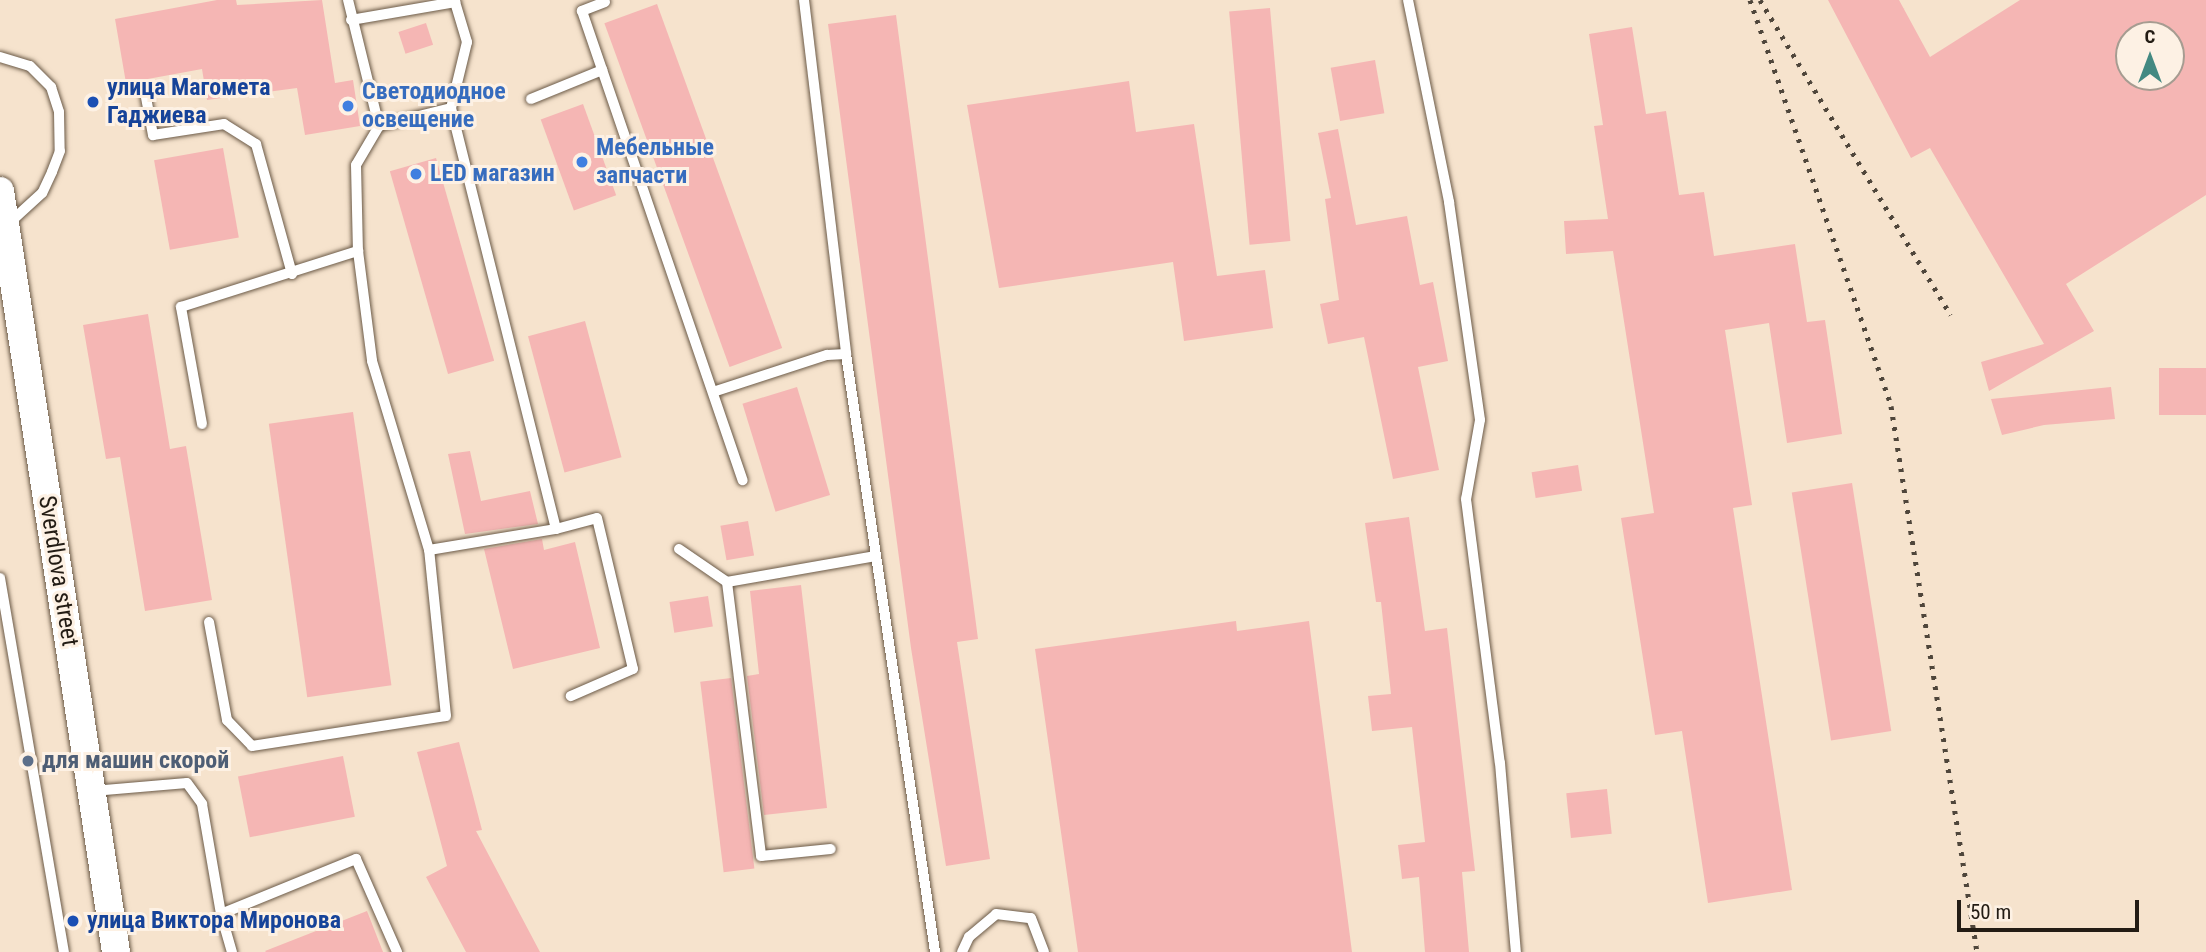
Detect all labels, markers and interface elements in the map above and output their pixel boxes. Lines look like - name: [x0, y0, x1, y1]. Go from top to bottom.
- north arrow: [2115, 21, 2185, 91]
- text: С: [2145, 25, 2155, 48]
- place label: улица Магомета Гаджиева: [107, 74, 270, 130]
- place label: Светодиодное освещение: [362, 78, 506, 134]
- marker: улица Магомета Гаджиева: [85, 94, 101, 110]
- marker: Светодиодное освещение: [340, 98, 356, 114]
- place label: Мебельные запчасти: [596, 134, 714, 190]
- marker: Мебельные запчасти: [574, 154, 590, 170]
- place label: LED магазин: [430, 160, 555, 188]
- marker: LED магазин: [408, 166, 424, 182]
- street label: Sverdlova street: [32, 494, 84, 648]
- place label: для машин скорой: [42, 747, 229, 775]
- marker: для машин скорой: [20, 753, 36, 769]
- scale bar: [1961, 886, 2143, 930]
- text: 50 m: [1970, 900, 2011, 924]
- place label: улица Виктора Миронова: [87, 907, 341, 935]
- marker: улица Виктора Миронова: [65, 913, 81, 929]

